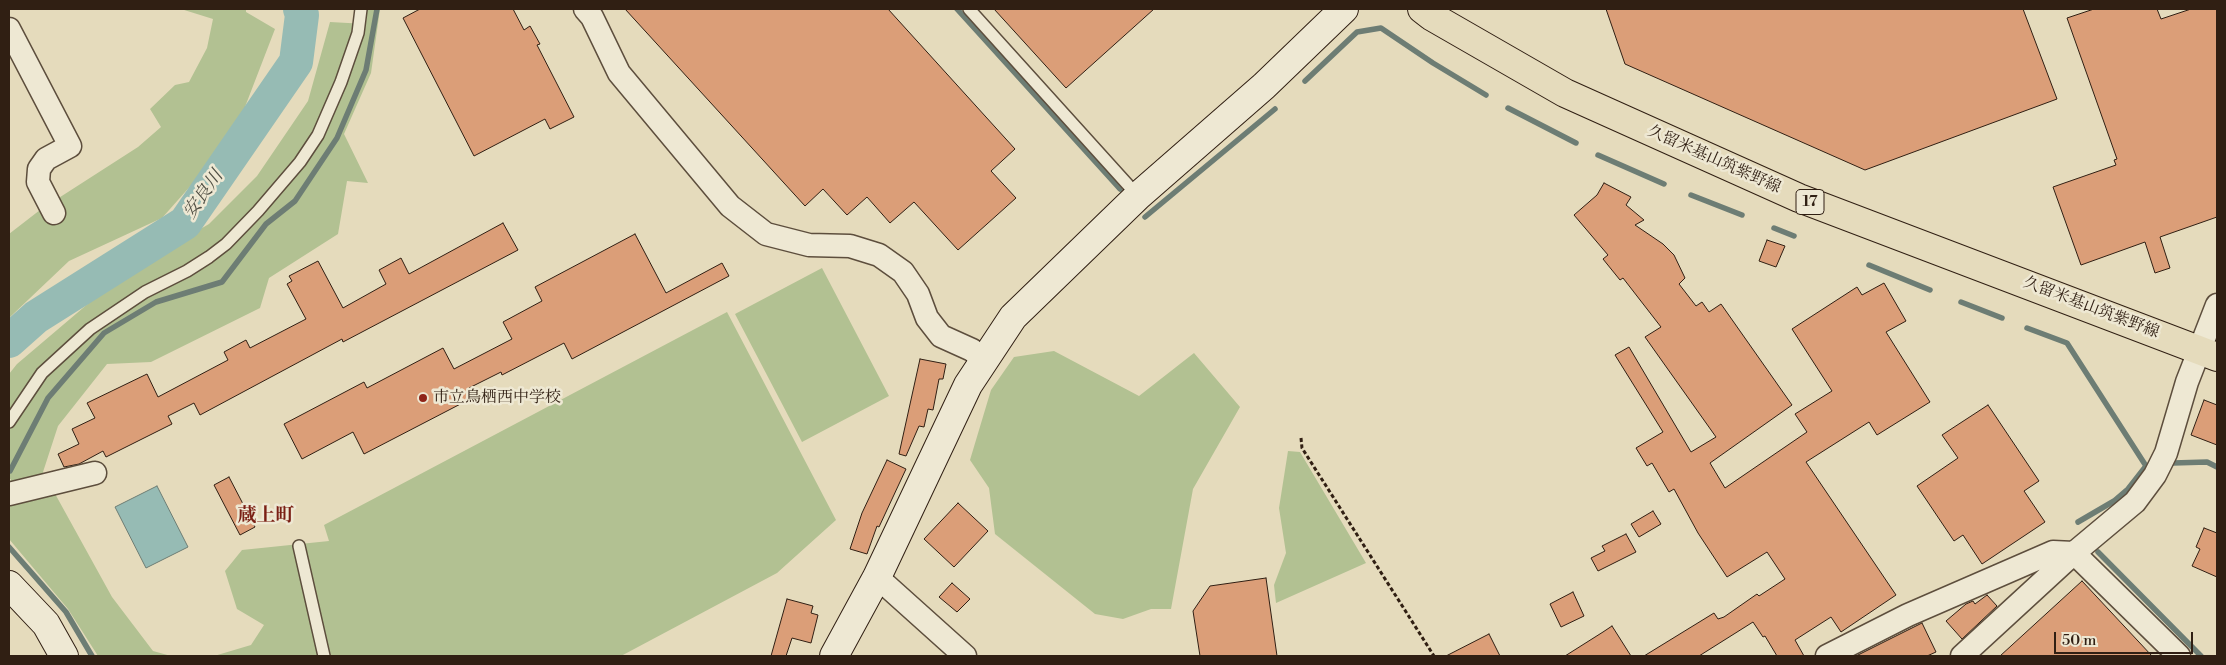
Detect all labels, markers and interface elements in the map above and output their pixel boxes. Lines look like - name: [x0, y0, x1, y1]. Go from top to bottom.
- street label: 久留米基山筑紫野線: [1644, 122, 1784, 198]
- water label: 安良川: [180, 167, 228, 223]
- road number: 17: [1796, 190, 1824, 214]
- street label: 久留米基山筑紫野線: [2020, 273, 2162, 343]
- place label: 市立鳥栖西中学校: [433, 388, 561, 408]
- marker: 市立鳥栖西中学校: [417, 392, 429, 404]
- district label: 蔵上町: [238, 505, 294, 527]
- scale bar: [2056, 622, 2195, 654]
- text: 50 m: [2062, 631, 2096, 650]

